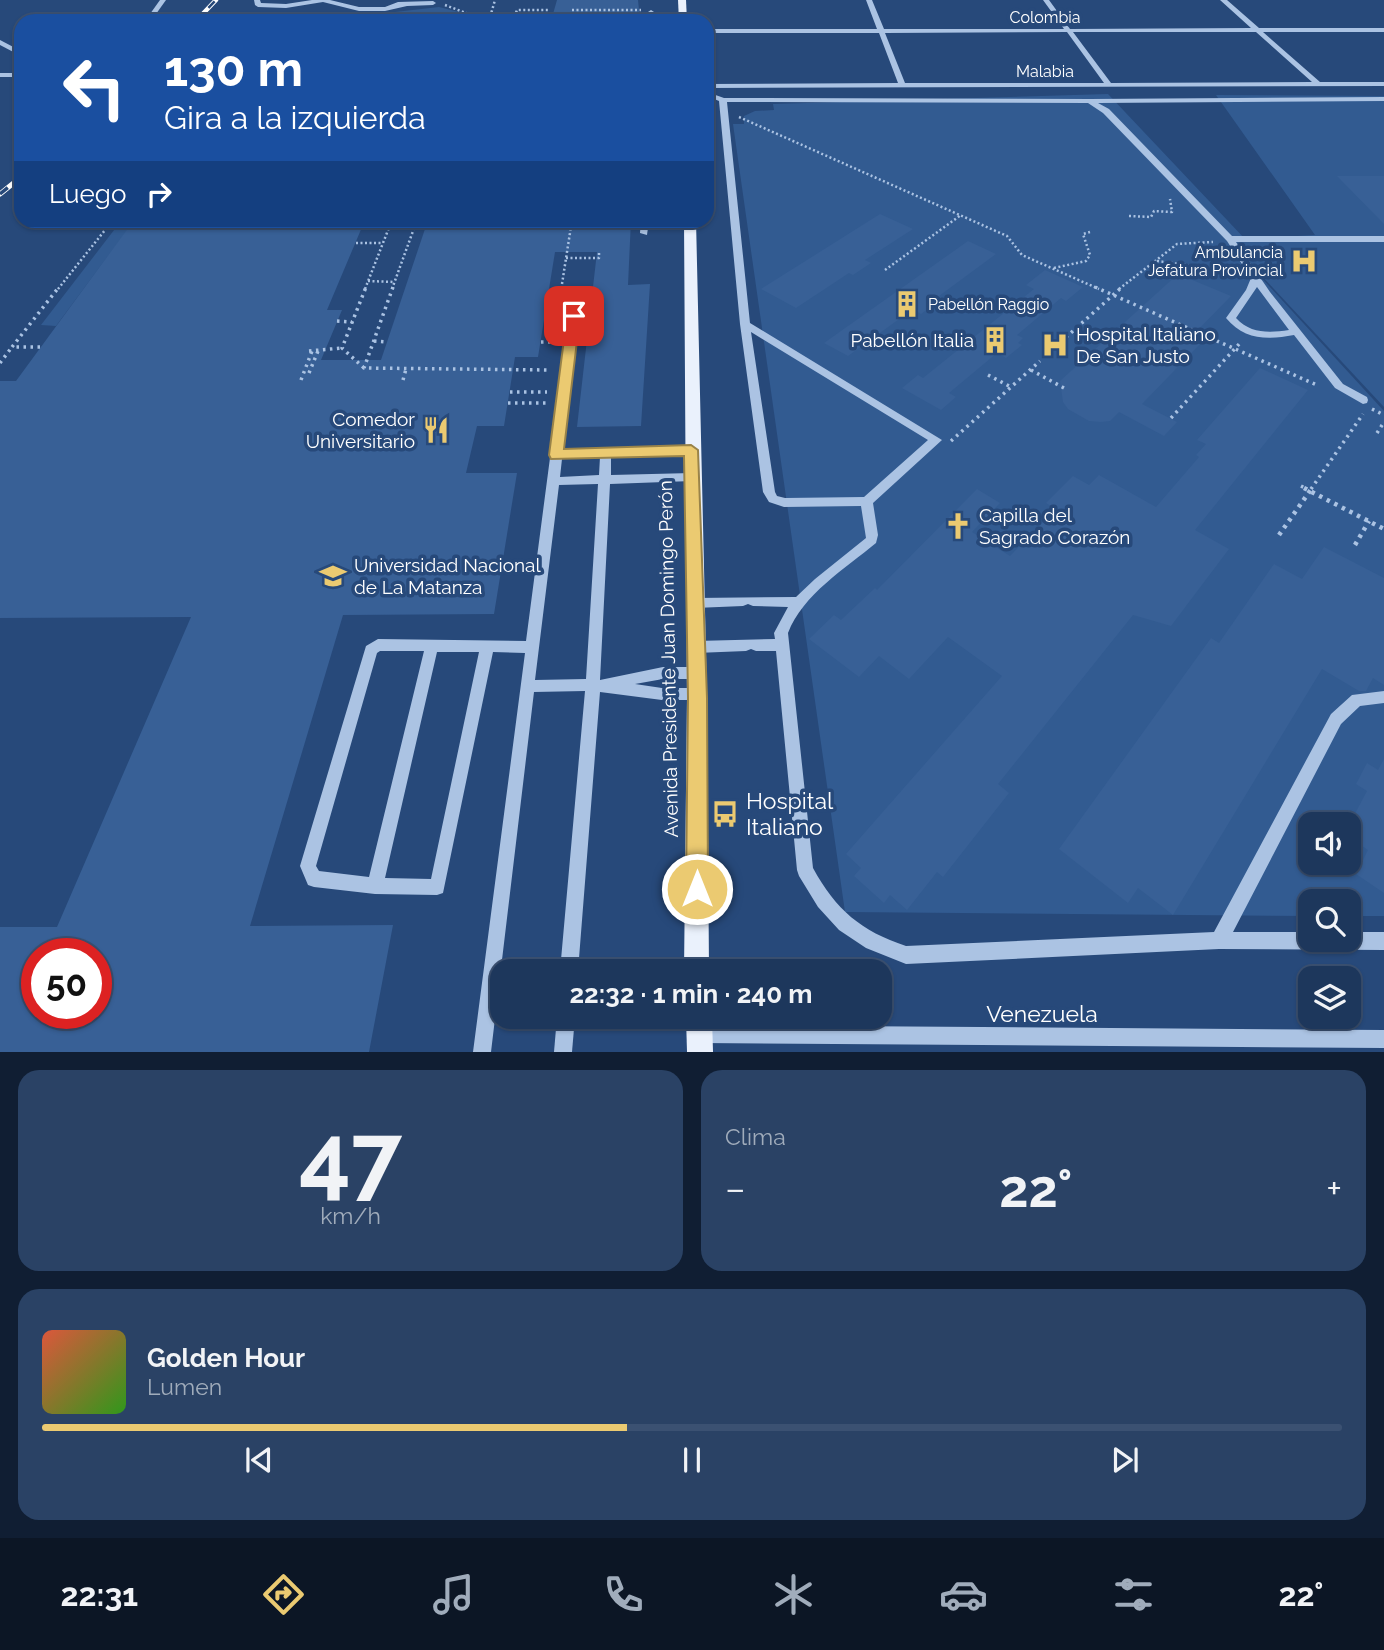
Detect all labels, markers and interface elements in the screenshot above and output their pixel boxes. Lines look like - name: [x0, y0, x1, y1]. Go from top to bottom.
- street label: Colombia: [1009, 8, 1081, 27]
- text: 130 m: [164, 40, 303, 97]
- icon: left: [49, 42, 140, 133]
- street label: Malabia: [1016, 62, 1074, 81]
- text: Gira a la izquierda: [164, 99, 426, 136]
- icon: right: [140, 175, 178, 213]
- text: Luego: [49, 179, 126, 209]
- place label: Ambulancia Jefatura Provincial: [1148, 243, 1284, 280]
- hospital icon: Ambulancia Jefatura Provincial: [1289, 246, 1319, 276]
- pin: [544, 286, 604, 346]
- building icon: Pabellón Raggio: [892, 289, 922, 319]
- place label: Pabellón Raggio: [928, 295, 1049, 314]
- icon: arrive: [555, 297, 593, 335]
- place label: Hospital Italiano De San Justo: [1076, 323, 1216, 367]
- building icon: Pabellón Italia: [980, 325, 1010, 355]
- place label: Pabellón Italia: [850, 329, 974, 351]
- hospital icon: Hospital Italiano De San Justo: [1040, 330, 1070, 360]
- place label: Comedor Universitario: [306, 408, 415, 452]
- restaurant icon: Comedor Universitario: [421, 415, 451, 445]
- street label: Avenida Presidente Juan Domingo Perón: [654, 480, 682, 838]
- place label: Capilla del Sagrado Corazón: [979, 504, 1130, 548]
- church icon: Capilla del Sagrado Corazón: [943, 511, 973, 541]
- place label: Universidad Nacional de La Matanza: [354, 554, 541, 598]
- school or university icon: Universidad Nacional de La Matanza: [318, 561, 348, 591]
- place label: Hospital Italiano: [746, 787, 834, 840]
- bus stop icon: Hospital Italiano: [710, 799, 740, 829]
- map controls: [1298, 812, 1361, 1029]
- button: sound: [1298, 812, 1361, 875]
- position arrow: [660, 852, 734, 926]
- button: search: [1298, 889, 1361, 952]
- speed limit sign: 50: [21, 938, 112, 1029]
- button: layers: [1298, 966, 1361, 1029]
- text: 22:32 · 1 min · 240 m: [569, 979, 813, 1009]
- street label: Venezuela: [986, 1000, 1098, 1027]
- text: 47: [299, 1103, 402, 1210]
- text: Clima: [725, 1123, 786, 1150]
- text: 22°: [999, 1158, 1072, 1219]
- text: −: [725, 1166, 745, 1211]
- text: +: [1326, 1166, 1342, 1211]
- text: km/h: [320, 1202, 381, 1229]
- text: Golden Hour: [147, 1343, 305, 1373]
- text: Lumen: [147, 1373, 222, 1400]
- icon: previous: [240, 1441, 278, 1479]
- icon: pause: [673, 1441, 711, 1479]
- icon: next: [1106, 1441, 1144, 1479]
- icon: directions: [259, 1570, 308, 1619]
- icon: music: [429, 1570, 478, 1619]
- icon: phone: [599, 1570, 648, 1619]
- icon: climate: [769, 1570, 818, 1619]
- icon: car: [939, 1570, 988, 1619]
- icon: filters: [1109, 1570, 1158, 1619]
- text: 22:31: [60, 1576, 138, 1613]
- text: 22°: [1278, 1576, 1324, 1613]

